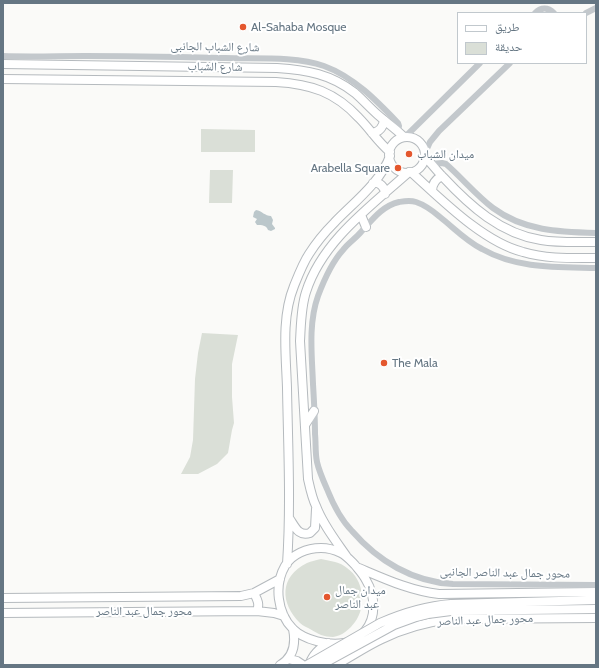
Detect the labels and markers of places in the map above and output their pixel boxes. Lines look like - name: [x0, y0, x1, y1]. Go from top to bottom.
- place label: Al-Sahaba Mosque: [251, 20, 347, 34]
- marker: Al-Sahaba Mosque: [238, 22, 248, 32]
- place label: ميدان الشباب: [417, 147, 474, 161]
- marker: ميدان الشباب: [404, 149, 414, 159]
- place label: Arabella Square: [311, 161, 390, 175]
- marker: Arabella Square: [393, 163, 403, 173]
- place label: The Mala: [392, 356, 438, 370]
- marker: The Mala: [379, 358, 389, 368]
- place label: ميدان جمال عبد الناصر: [335, 583, 386, 611]
- marker: ميدان جمال عبد الناصر: [322, 592, 332, 602]

